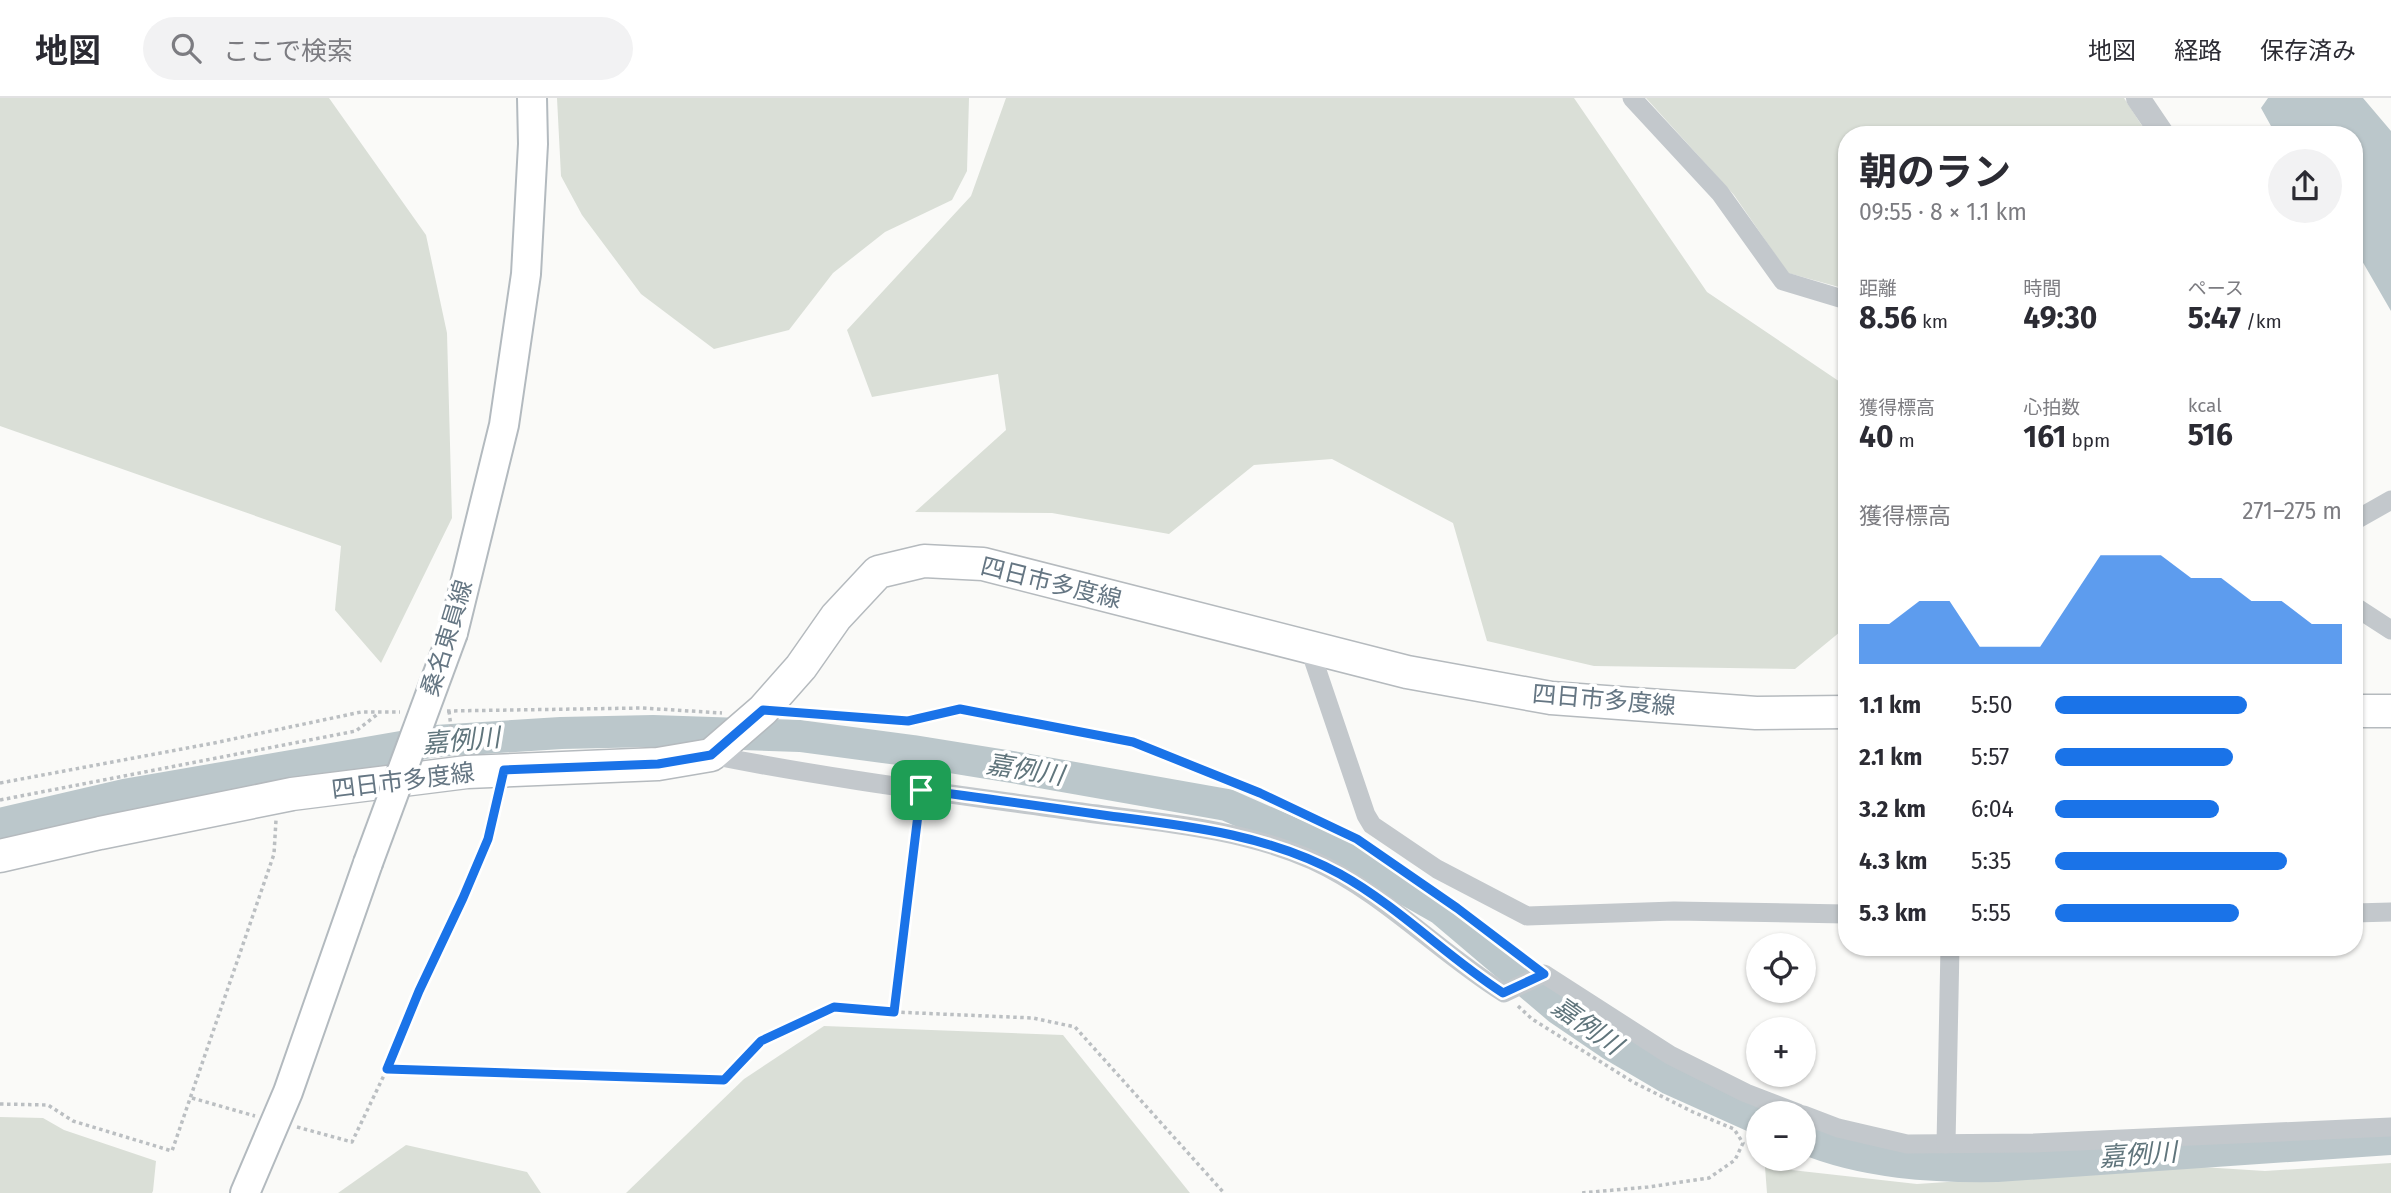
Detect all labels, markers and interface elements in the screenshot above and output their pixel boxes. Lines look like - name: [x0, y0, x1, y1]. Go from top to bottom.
- search box: [143, 17, 633, 80]
- icon: search: [167, 29, 205, 67]
- text: 地図: [35, 31, 101, 71]
- text: ここで検索: [223, 36, 353, 67]
- text: 地図: [2088, 37, 2136, 65]
- text: 経路: [2174, 37, 2222, 65]
- text: 保存済み: [2260, 37, 2356, 65]
- text: 朝のラン: [1859, 149, 2011, 195]
- button: share: [2268, 149, 2342, 223]
- text: 09:55 · 8 × 1.1 km: [1859, 198, 2027, 226]
- text: 距離: [1859, 277, 1897, 300]
- text: 時間: [2023, 277, 2061, 300]
- text: ペース: [2188, 277, 2244, 300]
- text: 8.56: [1859, 300, 1917, 336]
- text: 49:30: [2023, 300, 2097, 336]
- text: 5:47: [2188, 300, 2241, 336]
- text: km: [1917, 310, 1948, 333]
- text: /km: [2241, 310, 2282, 333]
- text: kcal: [2188, 394, 2222, 417]
- text: 獲得標高: [1859, 396, 1935, 419]
- text: 心拍数: [2023, 396, 2080, 419]
- text: 516: [2188, 417, 2233, 453]
- text: 40: [1859, 419, 1894, 455]
- text: 161: [2023, 419, 2066, 455]
- text: m: [1894, 429, 1915, 452]
- text: bpm: [2066, 429, 2110, 452]
- text: 271–275 m: [2242, 497, 2342, 525]
- text: 獲得標高: [1859, 502, 1951, 530]
- street label: 四日市多度線: [978, 552, 1124, 614]
- street label: 桑名東員線: [416, 577, 478, 699]
- street label: 四日市多度線: [1531, 680, 1677, 720]
- text: 1.1 km: [1859, 691, 1921, 719]
- text: 5:50: [1971, 691, 2013, 719]
- water label: 嘉例川: [421, 722, 504, 760]
- text: 2.1 km: [1859, 743, 1922, 771]
- text: 5:57: [1971, 743, 2009, 771]
- water label: 嘉例川: [984, 749, 1069, 792]
- street label: 四日市多度線: [330, 758, 476, 804]
- pin: [891, 760, 951, 820]
- icon: arrive: [902, 771, 940, 809]
- text: 3.2 km: [1859, 795, 1926, 823]
- text: 6:04: [1971, 795, 2014, 823]
- text: 4.3 km: [1859, 847, 1927, 875]
- text: 5:35: [1971, 847, 2011, 875]
- text: 5.3 km: [1859, 899, 1927, 927]
- text: 5:55: [1971, 899, 2011, 927]
- map controls: [1746, 933, 1816, 1171]
- button: locate: [1746, 933, 1816, 1003]
- water label: 嘉例川: [1546, 991, 1630, 1063]
- button: +: [1746, 1017, 1816, 1087]
- button: −: [1746, 1101, 1816, 1171]
- water label: 嘉例川: [2098, 1137, 2181, 1173]

